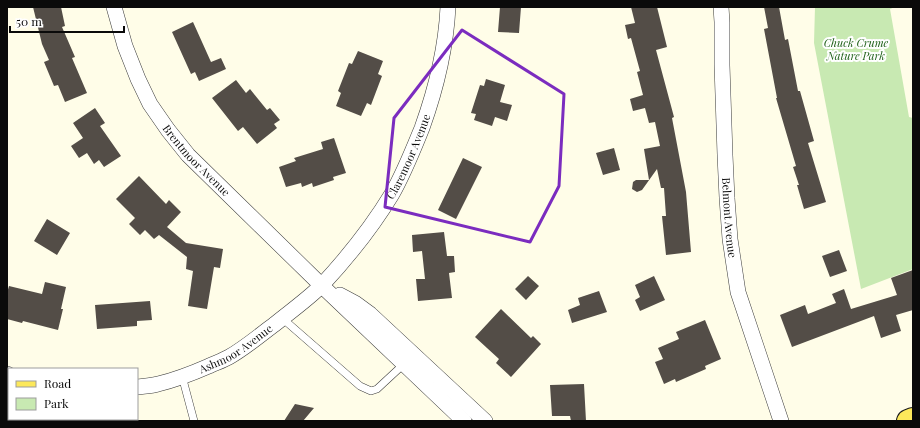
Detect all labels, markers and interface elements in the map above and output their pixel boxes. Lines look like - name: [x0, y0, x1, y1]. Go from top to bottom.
- scale bar: [10, 8, 124, 34]
- text: 50 m: [16, 13, 42, 29]
- park label: Chuck Crume Nature Park: [824, 35, 889, 63]
- street label: Claremoor Avenue: [383, 112, 433, 202]
- street label: Brentmoor Avenue: [160, 122, 234, 199]
- street label: Belmont Avenue: [719, 177, 741, 259]
- street label: Ashmoor Avenue: [196, 320, 275, 377]
- legend: [8, 368, 138, 420]
- text: Road: [44, 375, 71, 391]
- text: Park: [44, 395, 69, 411]

